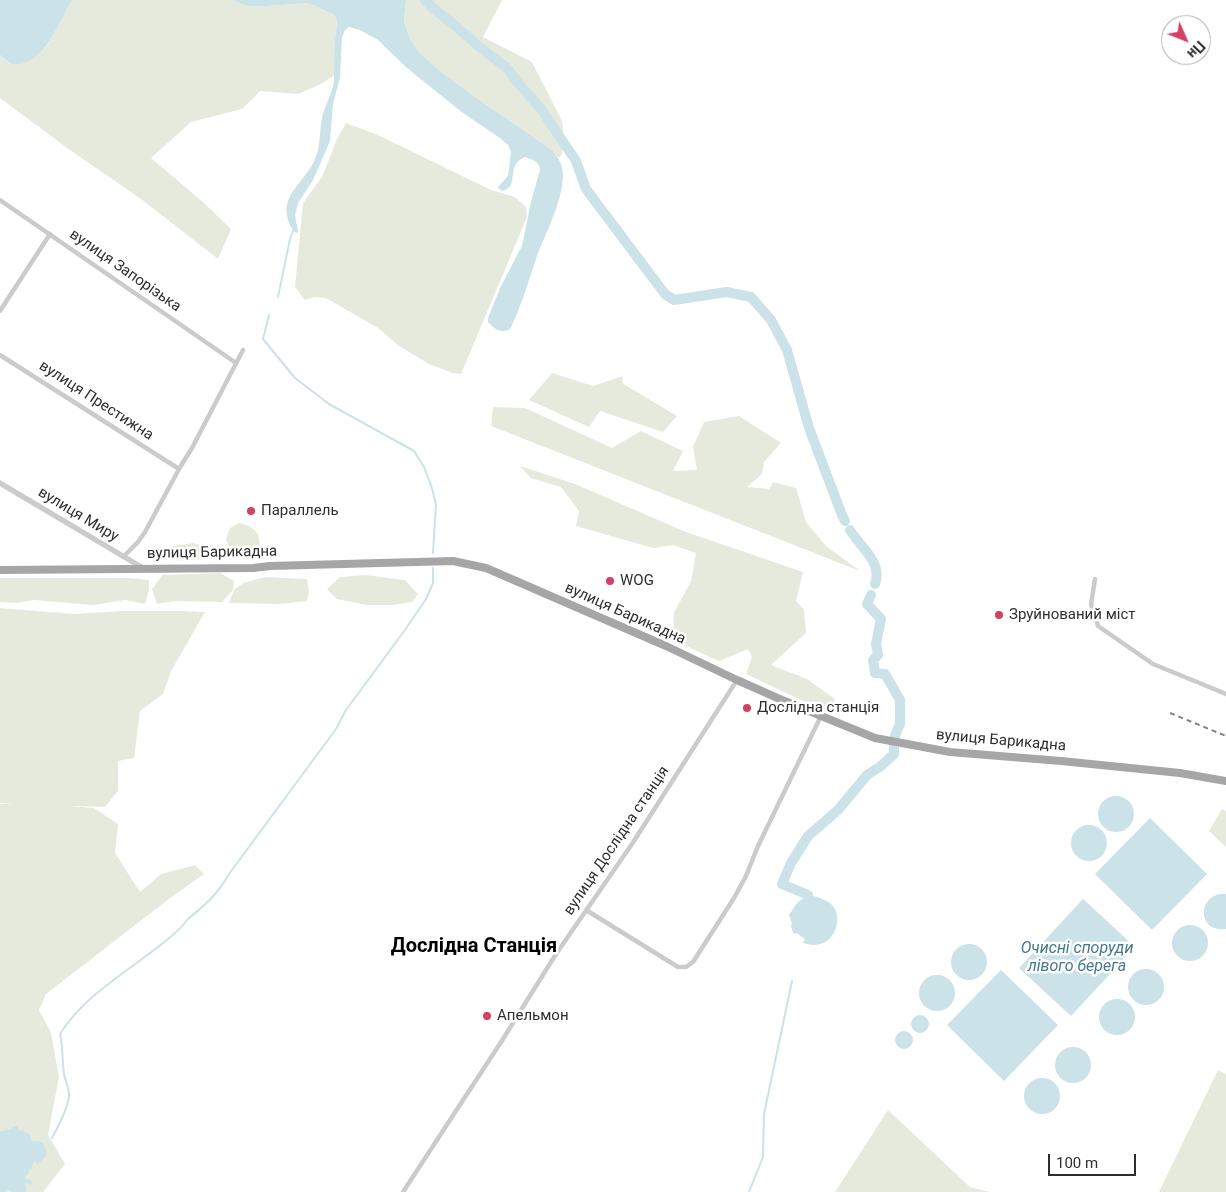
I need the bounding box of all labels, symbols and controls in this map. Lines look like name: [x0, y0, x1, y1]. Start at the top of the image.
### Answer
north arrow: [1161, 15, 1211, 65]
text: Пн: [1184, 38, 1208, 62]
street label: вулиця Запорізька: [66, 226, 184, 316]
street label: вулиця Престижна: [35, 357, 157, 445]
street label: вулиця Миру: [34, 484, 122, 546]
place label: Параллель: [261, 502, 339, 520]
marker: Параллель: [245, 505, 257, 517]
street label: вулиця Барикадна: [147, 543, 277, 563]
place label: WOG: [620, 572, 654, 590]
marker: WOG: [604, 575, 616, 587]
street label: вулиця Барикадна: [562, 579, 688, 649]
place label: Зруйнований міст: [1009, 606, 1135, 624]
marker: Зруйнований міст: [993, 609, 1005, 621]
place label: Дослідна станція: [757, 699, 879, 717]
marker: Дослідна станція: [741, 702, 753, 714]
street label: вулиця Барикадна: [935, 726, 1067, 756]
street label: вулиця Дослідна станція: [560, 763, 674, 919]
district label: Дослідна Станція: [391, 935, 557, 959]
water label: Очисні споруди лівого берега: [1021, 939, 1133, 977]
place label: Апельмон: [497, 1007, 569, 1025]
marker: Апельмон: [481, 1010, 493, 1022]
scale bar: [1051, 1144, 1138, 1176]
text: 100 m: [1056, 1154, 1098, 1172]

